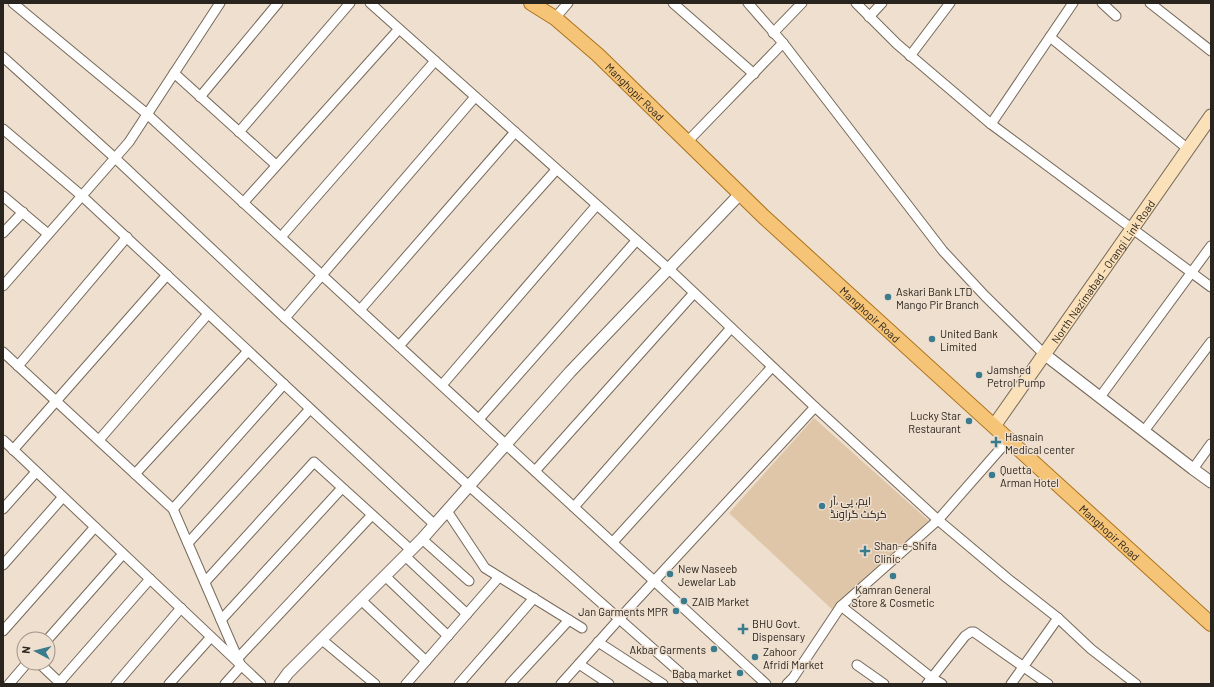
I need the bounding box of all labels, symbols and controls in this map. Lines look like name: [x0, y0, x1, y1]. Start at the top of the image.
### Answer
street label: Manghopir Road: [603, 60, 667, 123]
street label: North Nazimabad - Orangi Link Road: [1048, 197, 1157, 345]
street label: Manghopir Road: [838, 283, 903, 345]
place label: Askari Bank LTD Mango Pir Branch: [896, 285, 979, 311]
marker: Askari Bank LTD Mango Pir Branch: [883, 292, 893, 302]
place label: United Bank Limited: [940, 327, 998, 353]
marker: United Bank Limited: [927, 334, 937, 344]
place label: Jamshed Petrol Pump: [987, 363, 1045, 389]
marker: Jamshed Petrol Pump: [974, 370, 984, 380]
place label: Lucky Star Restaurant: [908, 409, 961, 435]
marker: Lucky Star Restaurant: [964, 416, 974, 426]
place label: Hasnain Medical center: [1005, 430, 1075, 456]
marker: Hasnain Medical center: [990, 436, 1002, 448]
place label: Quetta Arman Hotel: [1000, 463, 1059, 489]
marker: Quetta Arman Hotel: [987, 470, 997, 480]
place label: ایم، پی ،آر کرکٹ گراونڈ: [829, 494, 887, 521]
marker: ایم، پی ،آر کرکٹ گراونڈ: [817, 501, 827, 511]
street label: Manghopir Road: [1077, 501, 1143, 563]
place label: Shan-e-Shifa Clinic: [874, 539, 937, 565]
marker: Shan-e-Shifa Clinic: [859, 545, 871, 557]
place label: New Naseeb Jewelar Lab: [678, 562, 737, 588]
marker: New Naseeb Jewelar Lab: [665, 569, 675, 579]
marker: Kamran General Store & Cosmetic: [888, 571, 898, 581]
place label: Kamran General Store & Cosmetic: [852, 583, 935, 609]
place label: ZAIB Market: [692, 595, 749, 608]
marker: ZAIB Market: [679, 596, 689, 606]
place label: Jan Garments MPR: [578, 605, 668, 618]
marker: Jan Garments MPR: [671, 606, 681, 616]
place label: BHU Govt. Dispensary: [752, 617, 805, 643]
marker: BHU Govt. Dispensary: [737, 623, 749, 635]
north arrow: [16, 631, 56, 671]
place label: Akbar Garments: [630, 643, 706, 656]
marker: Akbar Garments: [709, 644, 719, 654]
text: N: [19, 645, 32, 654]
place label: Zahoor Afridi Market: [763, 645, 824, 671]
marker: Zahoor Afridi Market: [750, 652, 760, 662]
place label: Baba market: [672, 667, 732, 680]
marker: Baba market: [735, 668, 745, 678]

